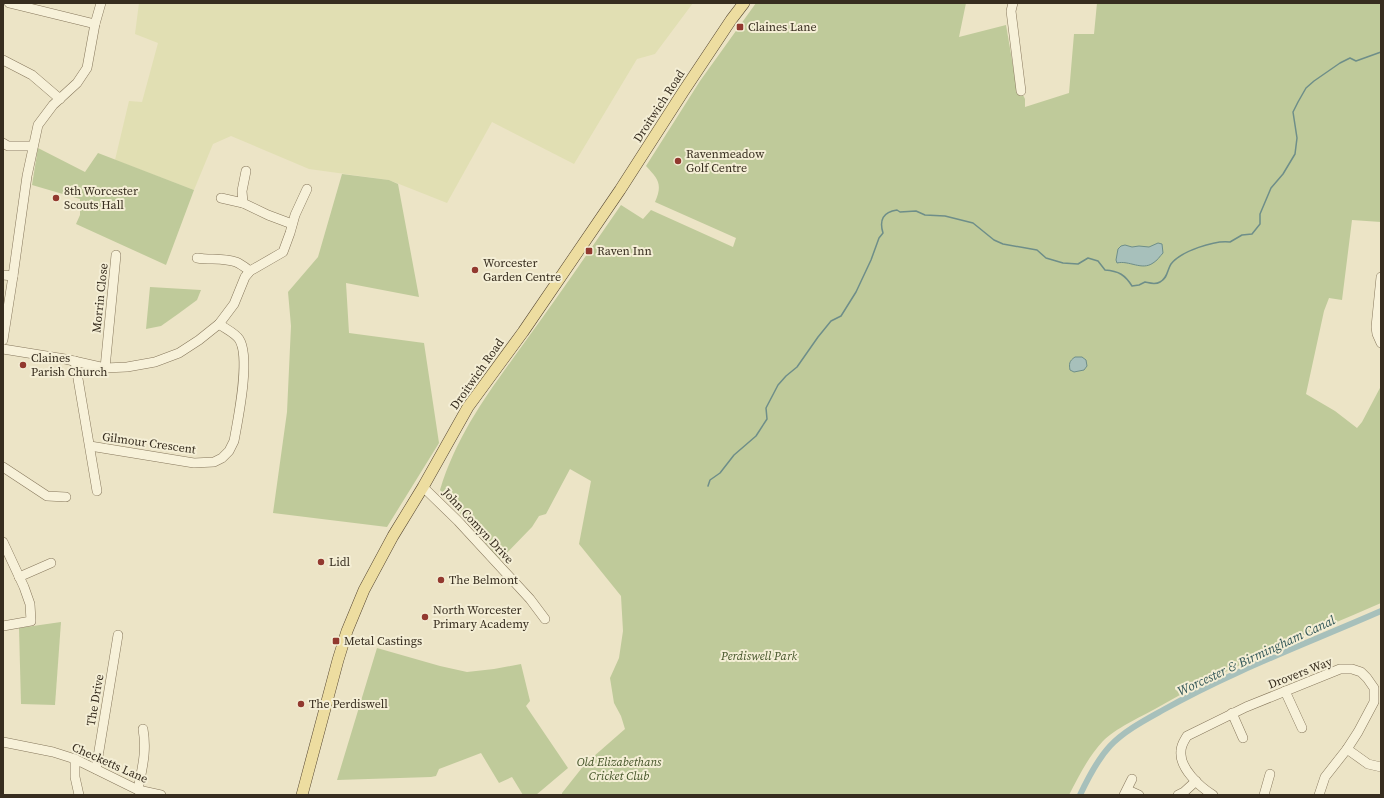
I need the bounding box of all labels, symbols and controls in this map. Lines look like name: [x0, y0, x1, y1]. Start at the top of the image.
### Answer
place label: Claines Lane: [748, 19, 817, 35]
marker: Claines Lane: [735, 22, 745, 32]
street label: Droitwich Road: [630, 67, 689, 145]
place label: Ravenmeadow Golf Centre: [686, 146, 765, 176]
marker: Ravenmeadow Golf Centre: [673, 156, 683, 166]
place label: 8th Worcester Scouts Hall: [64, 183, 138, 213]
marker: 8th Worcester Scouts Hall: [51, 193, 61, 203]
place label: Raven Inn: [597, 243, 652, 259]
marker: Raven Inn: [584, 246, 594, 256]
place label: Worcester Garden Centre: [483, 255, 561, 285]
street label: Morrin Close: [88, 262, 112, 334]
marker: Worcester Garden Centre: [470, 265, 480, 275]
street label: Droitwich Road: [447, 335, 508, 413]
place label: Claines Parish Church: [31, 350, 107, 380]
marker: Claines Parish Church: [18, 360, 28, 370]
street label: Gilmour Crescent: [101, 429, 197, 458]
street label: John Comyn Drive: [438, 484, 517, 567]
place label: Lidl: [329, 554, 351, 570]
marker: Lidl: [316, 557, 326, 567]
place label: The Belmont: [449, 572, 518, 588]
marker: The Belmont: [436, 575, 446, 585]
place label: North Worcester Primary Academy: [433, 602, 530, 632]
water label: Worcester & Birmingham Canal: [1175, 611, 1338, 700]
marker: North Worcester Primary Academy: [420, 612, 430, 622]
place label: Metal Castings: [344, 633, 422, 649]
marker: Metal Castings: [331, 636, 341, 646]
park label: Perdiswell Park: [720, 648, 797, 664]
street label: Drovers Way: [1266, 653, 1335, 693]
street label: The Drive: [83, 673, 107, 727]
place label: The Perdiswell: [309, 696, 388, 712]
marker: The Perdiswell: [296, 699, 306, 709]
street label: Checketts Lane: [69, 739, 151, 787]
park label: Old Elizabethans Cricket Club: [577, 754, 662, 784]

